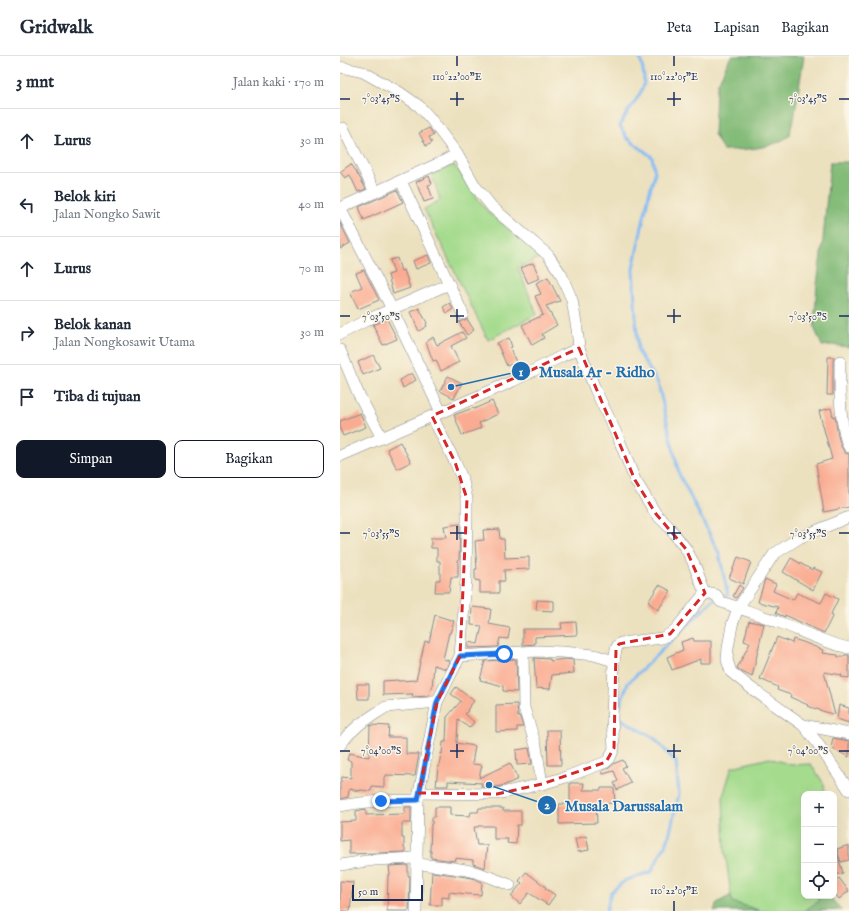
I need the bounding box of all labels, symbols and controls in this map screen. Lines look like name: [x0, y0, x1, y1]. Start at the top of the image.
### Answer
text: Gridwalk: [20, 16, 93, 40]
text: Peta: [666, 19, 692, 37]
text: Lapisan: [714, 19, 759, 37]
text: Bagikan: [781, 19, 829, 37]
text: 110°22'00"E: [432, 71, 482, 84]
text: 110°22'05"E: [650, 71, 698, 84]
text: 3 mnt: [16, 72, 54, 93]
text: Jalan kaki · 170 m: [233, 74, 324, 91]
text: 7°03'45"S: [362, 93, 400, 106]
text: 7°03'45"S: [789, 93, 827, 106]
icon: ahead: [16, 130, 38, 152]
text: Lurus: [54, 131, 91, 150]
text: 30 m: [300, 132, 324, 149]
text: Belok kiri: [54, 187, 116, 206]
icon: left: [16, 194, 38, 216]
text: 40 m: [298, 196, 324, 213]
text: Jalan Nongko Sawit: [54, 206, 161, 223]
icon: ahead: [16, 258, 38, 280]
text: Lurus: [54, 259, 91, 278]
text: 70 m: [299, 260, 324, 277]
text: 7°03'50"S: [362, 311, 400, 324]
text: 7°03'50"S: [789, 311, 827, 324]
text: Belok kanan: [54, 315, 131, 334]
icon: right: [16, 322, 38, 344]
text: 30 m: [300, 324, 324, 341]
text: Jalan Nongkosawit Utama: [54, 334, 195, 351]
callout: Musala Ar - Ridho: [511, 358, 662, 385]
text: Musala Ar - Ridho: [539, 363, 655, 382]
text: 1: [519, 365, 524, 380]
icon: arrive: [16, 386, 38, 408]
text: Tiba di tujuan: [54, 387, 141, 406]
button: Simpan: [16, 440, 166, 478]
button: Bagikan: [174, 440, 324, 478]
text: 7°03'55"S: [363, 528, 399, 541]
text: 7°03'55"S: [790, 528, 826, 541]
route start: [495, 645, 513, 663]
text: 7°04'00"S: [361, 745, 401, 758]
text: 7°04'00"S: [788, 745, 828, 758]
map controls: [801, 791, 837, 899]
button: +: [801, 791, 837, 827]
route end: [372, 792, 390, 810]
callout: Musala Darussalam: [537, 792, 691, 819]
text: Musala Darussalam: [565, 797, 684, 816]
text: 2: [544, 798, 550, 813]
button: −: [801, 827, 837, 863]
button: locate: [801, 863, 837, 899]
scale bar: [352, 883, 423, 902]
text: 50 m: [358, 885, 378, 899]
text: 110°22'05"E: [650, 885, 698, 898]

